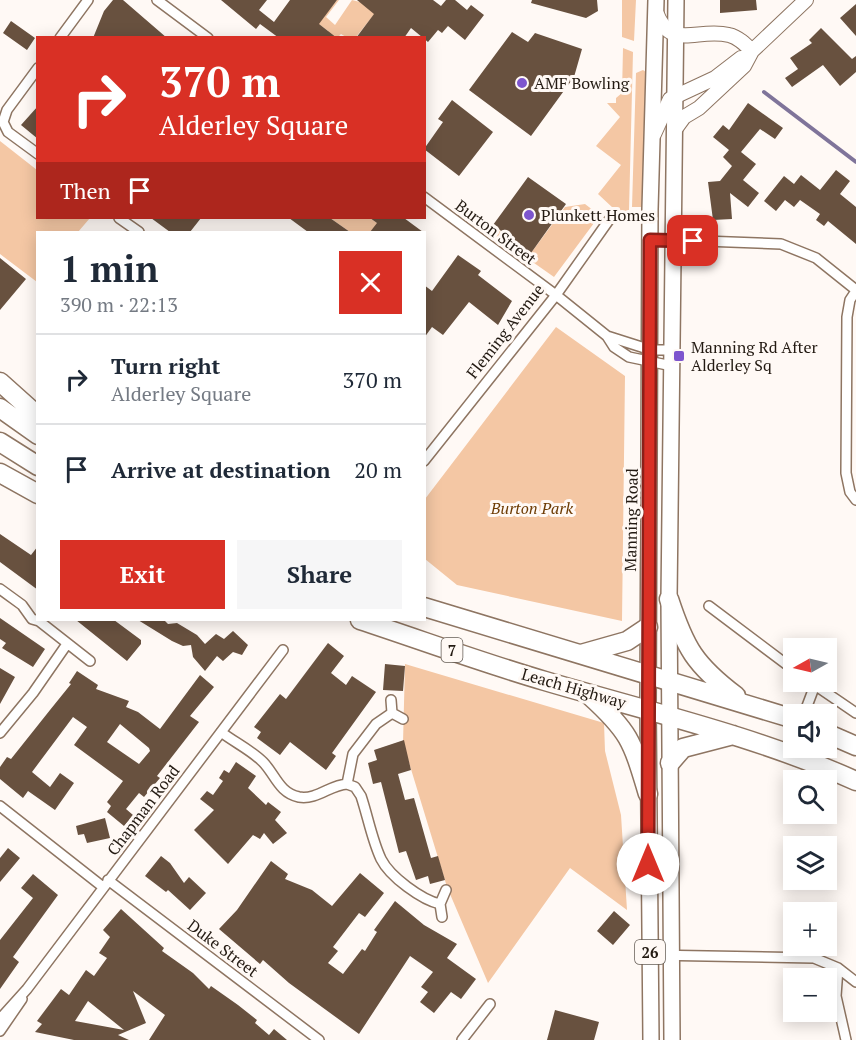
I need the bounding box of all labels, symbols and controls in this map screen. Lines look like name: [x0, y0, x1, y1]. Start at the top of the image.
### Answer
text: 370 m: [159, 53, 280, 109]
icon: right: [60, 60, 138, 138]
place label: AMF Bowling: [534, 72, 630, 94]
marker: AMF Bowling: [515, 76, 529, 90]
text: Alderley Square: [159, 107, 348, 143]
icon: arrive: [123, 174, 156, 207]
text: Then: [60, 176, 111, 205]
street label: Burton Street: [451, 194, 541, 270]
place label: Plunkett Homes: [541, 204, 655, 226]
marker: Plunkett Homes: [522, 208, 536, 222]
pin: [667, 215, 718, 266]
icon: arrive: [676, 224, 709, 257]
text: 1 min: [60, 245, 158, 292]
button: close: [339, 251, 402, 314]
street label: Fleming Avenue: [461, 279, 549, 383]
text: 390 m · 22:13: [60, 291, 178, 318]
place label: Manning Rd After Alderley Sq: [691, 336, 818, 376]
marker: Manning Rd After Alderley Sq: [672, 349, 686, 363]
text: Turn right: [111, 351, 220, 380]
icon: right: [60, 363, 93, 396]
text: 370 m: [342, 365, 402, 394]
text: Alderley Square: [111, 380, 251, 407]
icon: arrive: [60, 453, 93, 486]
text: Arrive at destination: [111, 455, 330, 484]
text: 20 m: [354, 455, 402, 484]
street label: Manning Road: [619, 468, 643, 572]
park label: Burton Park: [490, 497, 573, 519]
button: Exit: [60, 540, 225, 609]
button: Share: [237, 540, 402, 609]
road number: 7: [442, 638, 462, 662]
north arrow: [783, 638, 837, 692]
map controls: [783, 638, 837, 1022]
street label: Leach Highway: [519, 663, 630, 714]
button: sound: [783, 704, 837, 758]
street label: Chapman Road: [102, 760, 184, 860]
button: search: [783, 770, 837, 824]
position arrow: [616, 832, 680, 896]
button: layers: [783, 836, 837, 890]
button: +: [783, 902, 837, 956]
street label: Duke Street: [183, 914, 263, 982]
road number: 26: [635, 940, 665, 964]
button: −: [783, 968, 837, 1022]

